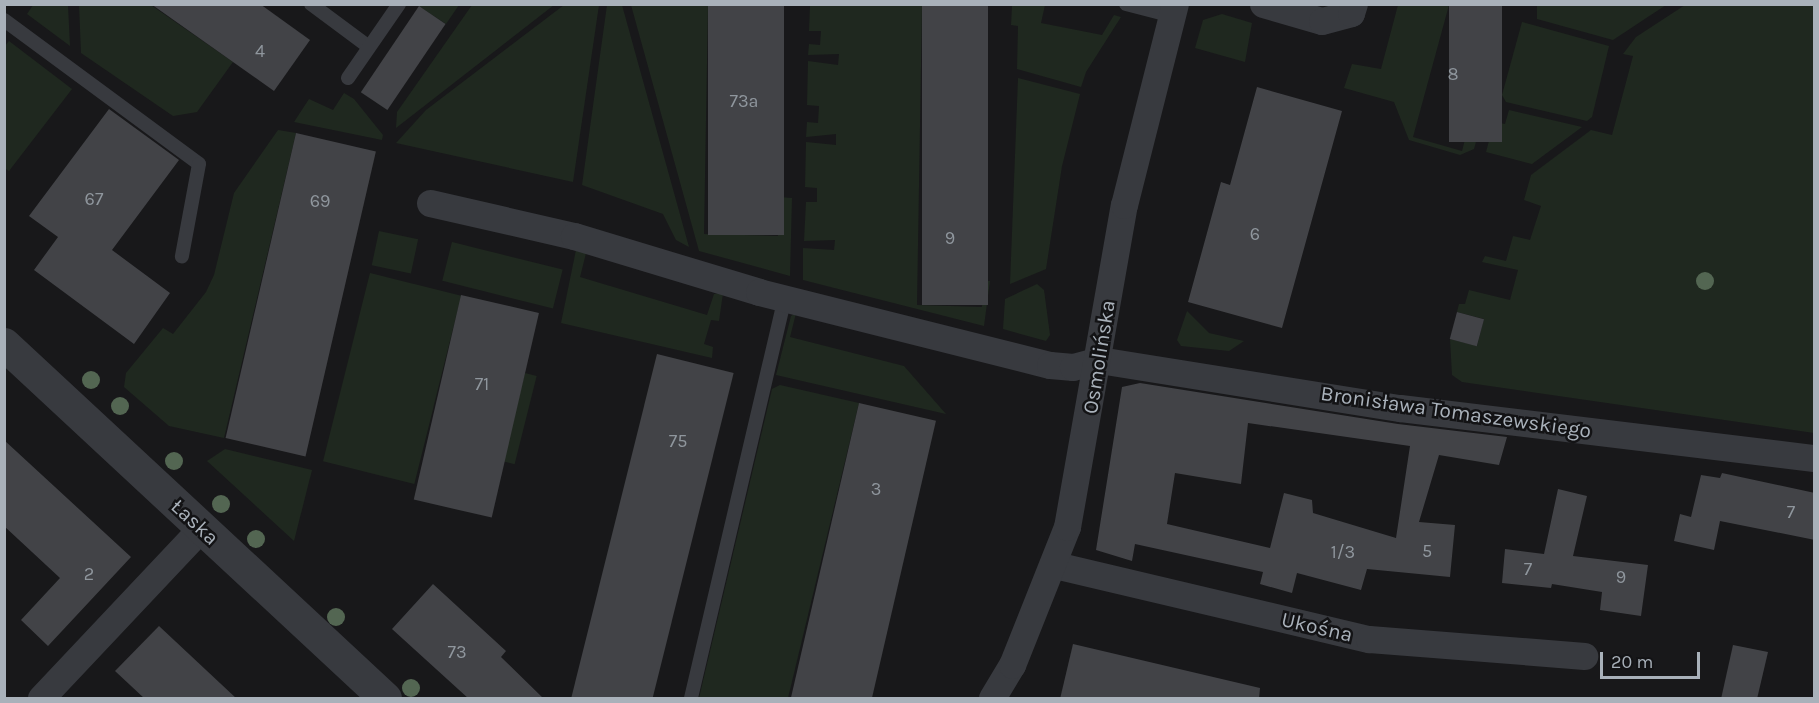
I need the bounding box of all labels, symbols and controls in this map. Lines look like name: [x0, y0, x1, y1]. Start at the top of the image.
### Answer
house number: 4: [255, 40, 265, 62]
house number: 8: [1447, 63, 1459, 85]
house number: 73a: [730, 90, 758, 112]
house number: 67: [85, 188, 103, 210]
house number: 69: [310, 190, 330, 212]
house number: 6: [1250, 223, 1260, 245]
house number: 9: [945, 227, 955, 249]
street label: Osmolińska: [1078, 298, 1120, 416]
house number: 71: [475, 373, 489, 395]
street label: Bronisława Tomaszewskiego: [1319, 381, 1593, 443]
house number: 75: [669, 430, 687, 452]
house number: 3: [871, 478, 881, 500]
street label: Łaska: [166, 494, 224, 550]
house number: 7: [1787, 501, 1795, 523]
house number: 5: [1422, 540, 1432, 562]
house number: 1/3: [1331, 541, 1355, 563]
house number: 7: [1524, 558, 1532, 580]
house number: 2: [84, 563, 94, 585]
house number: 9: [1616, 566, 1626, 588]
street label: Ukośna: [1279, 607, 1355, 647]
scale bar: [1603, 640, 1704, 678]
house number: 73: [447, 641, 467, 663]
text: 20 m: [1611, 651, 1653, 673]

